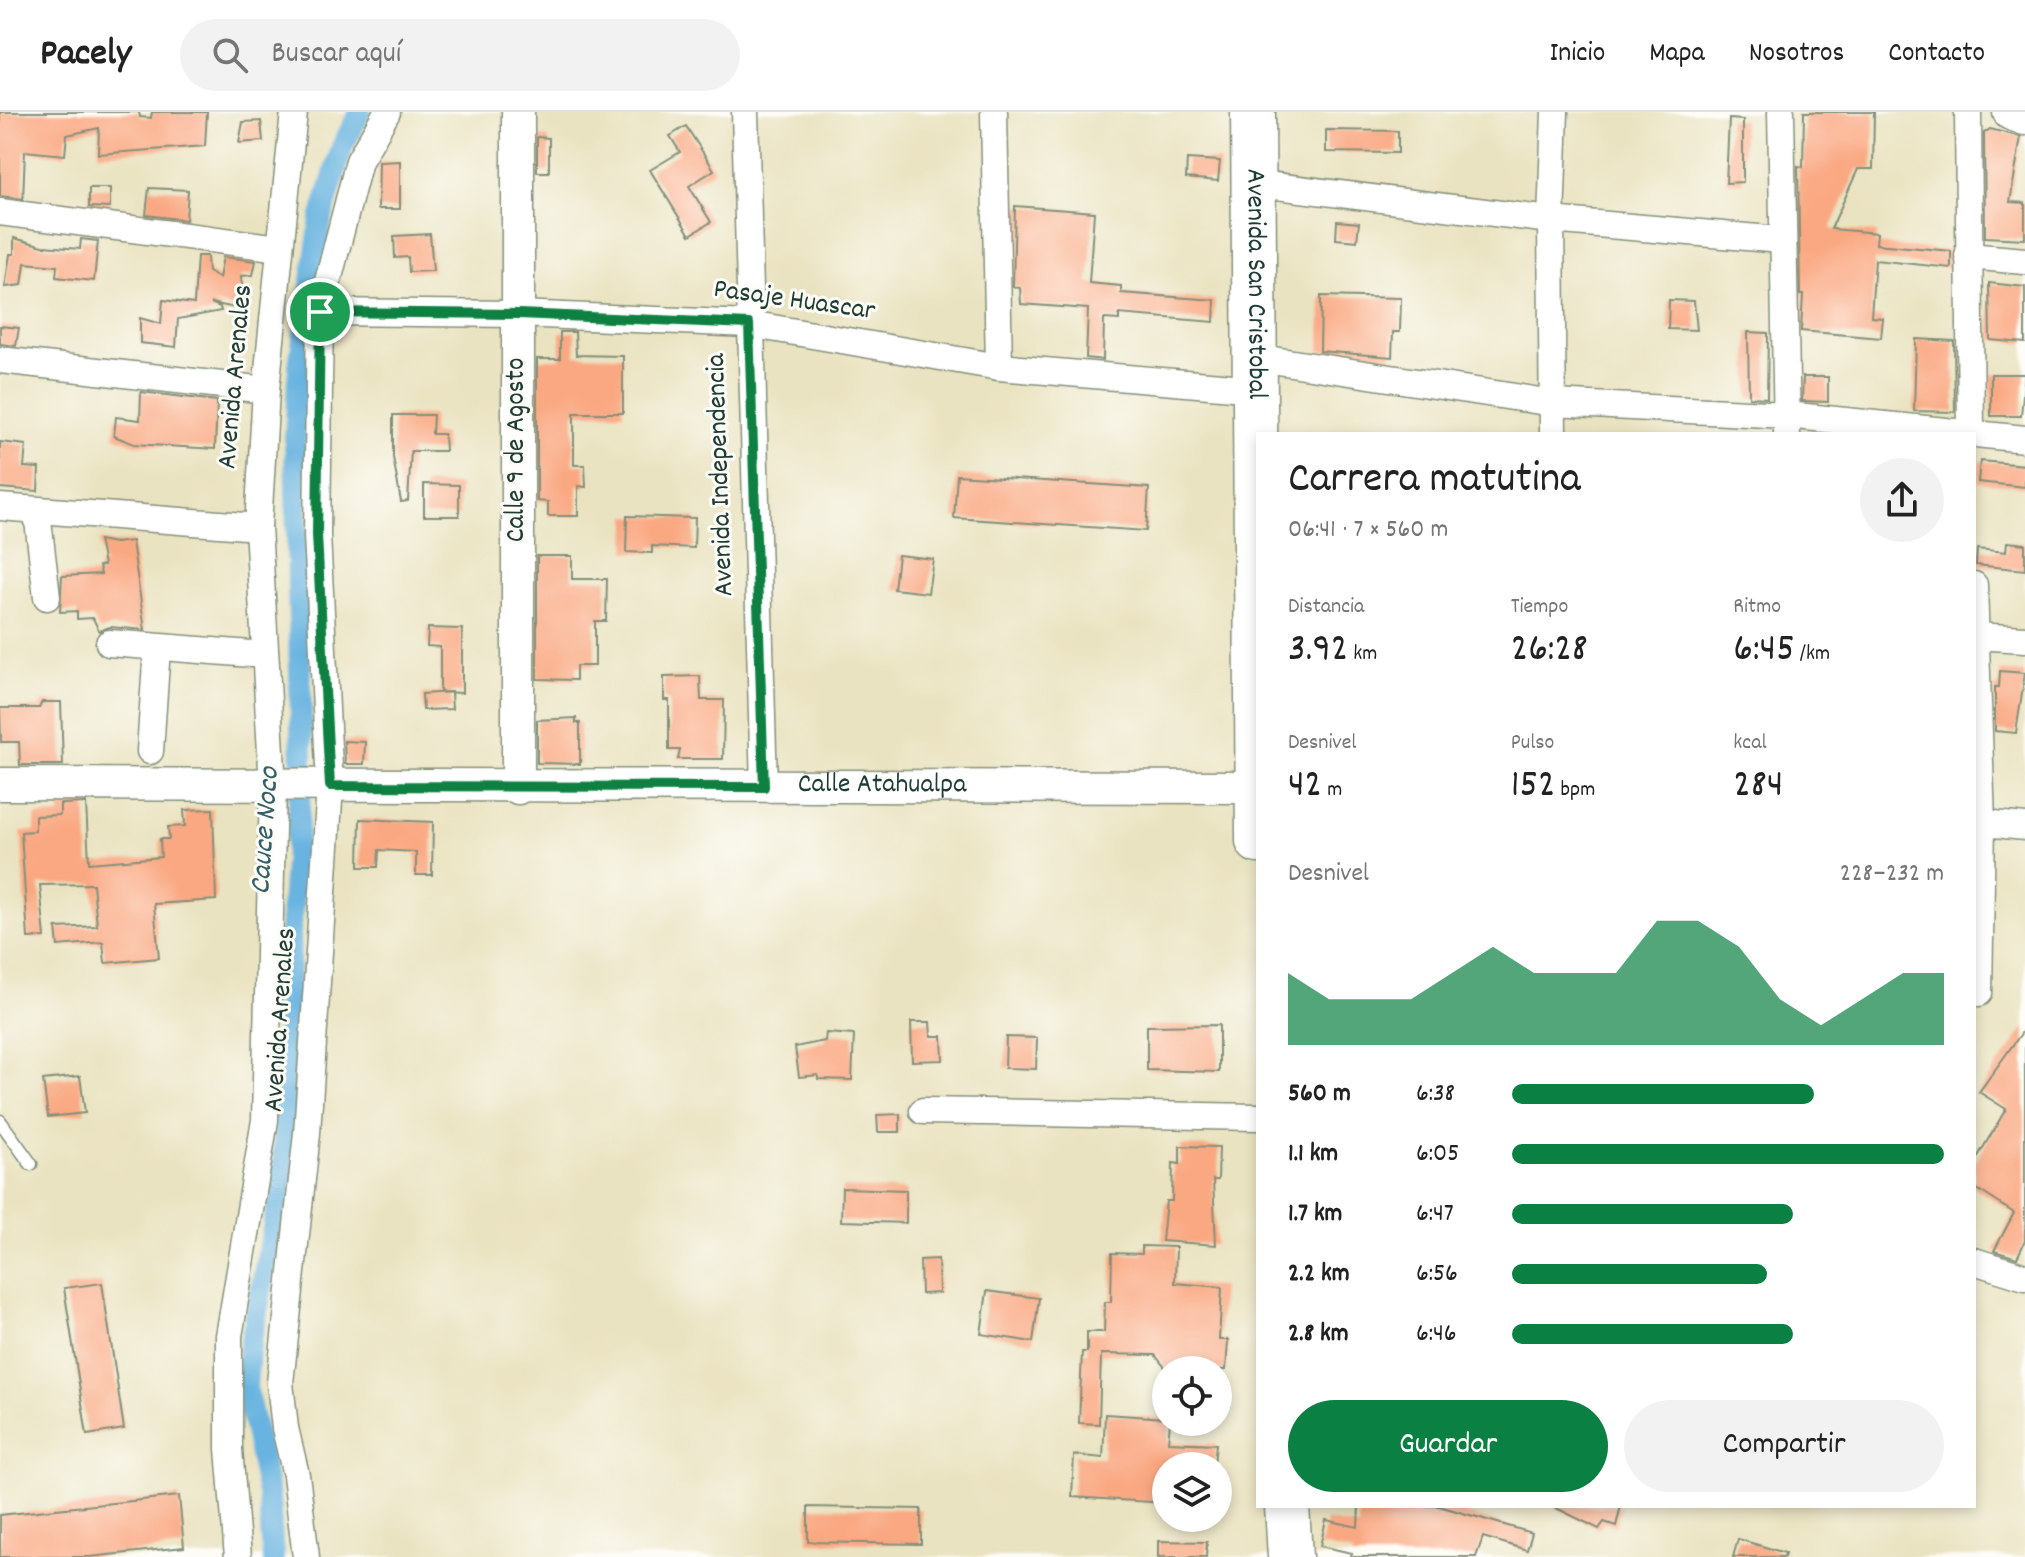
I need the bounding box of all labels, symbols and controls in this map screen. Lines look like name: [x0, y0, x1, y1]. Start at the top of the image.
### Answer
search box: [180, 19, 740, 91]
text: Pacely: [40, 28, 132, 83]
icon: search: [208, 33, 252, 77]
text: Buscar aquí: [272, 34, 401, 77]
text: Inicio: [1550, 35, 1605, 75]
text: Mapa: [1649, 35, 1705, 75]
text: Nosotros: [1749, 35, 1844, 75]
text: Contacto: [1888, 35, 1985, 75]
street label: Avenida San Cristobal: [1233, 168, 1275, 400]
street label: Pasaje Huascar: [711, 271, 878, 333]
pin: [286, 278, 354, 346]
street label: Avenida Arenales: [209, 283, 265, 471]
icon: arrive: [298, 290, 342, 334]
street label: Avenida Independencia: [698, 352, 746, 597]
street label: Calle 9 de Agosto: [498, 358, 538, 542]
text: Carrera matutina: [1288, 450, 1581, 513]
button: share: [1860, 458, 1944, 542]
text: 06:41 · 7 × 560 m: [1288, 512, 1448, 549]
text: Distancia: [1288, 592, 1364, 623]
text: Tiempo: [1511, 592, 1568, 623]
text: Ritmo: [1733, 592, 1781, 623]
text: 3.92: [1288, 623, 1348, 680]
text: 26:28: [1511, 623, 1588, 680]
text: 6:45: [1733, 623, 1795, 680]
text: km: [1348, 639, 1377, 670]
text: /km: [1795, 639, 1830, 670]
text: Desnivel: [1288, 728, 1357, 759]
text: Pulso: [1511, 728, 1554, 759]
text: kcal: [1733, 728, 1767, 759]
text: 42: [1288, 759, 1322, 816]
text: 152: [1511, 759, 1555, 816]
text: 284: [1733, 759, 1783, 816]
water label: Cauce Noco: [241, 764, 293, 896]
street label: Calle Atahualpa: [798, 766, 967, 806]
text: m: [1322, 775, 1342, 806]
text: bpm: [1555, 775, 1595, 806]
text: Desnivel: [1288, 856, 1369, 893]
text: 228–232 m: [1840, 856, 1944, 893]
street label: Avenida Arenales: [256, 926, 308, 1114]
text: 560 m: [1288, 1076, 1351, 1113]
text: 6:38: [1416, 1076, 1455, 1113]
text: 1.1 km: [1288, 1136, 1338, 1173]
text: 6:05: [1416, 1136, 1459, 1173]
text: 1.7 km: [1288, 1196, 1342, 1233]
text: 6:47: [1416, 1196, 1454, 1233]
text: 2.2 km: [1288, 1256, 1350, 1293]
text: 6:56: [1416, 1256, 1458, 1293]
text: 2.8 km: [1288, 1316, 1349, 1353]
text: 6:46: [1416, 1316, 1457, 1353]
map controls: [1152, 1356, 1232, 1532]
button: locate: [1152, 1356, 1232, 1436]
button: Guardar: [1288, 1400, 1608, 1492]
button: Compartir: [1624, 1400, 1944, 1492]
button: layers: [1152, 1452, 1232, 1532]

